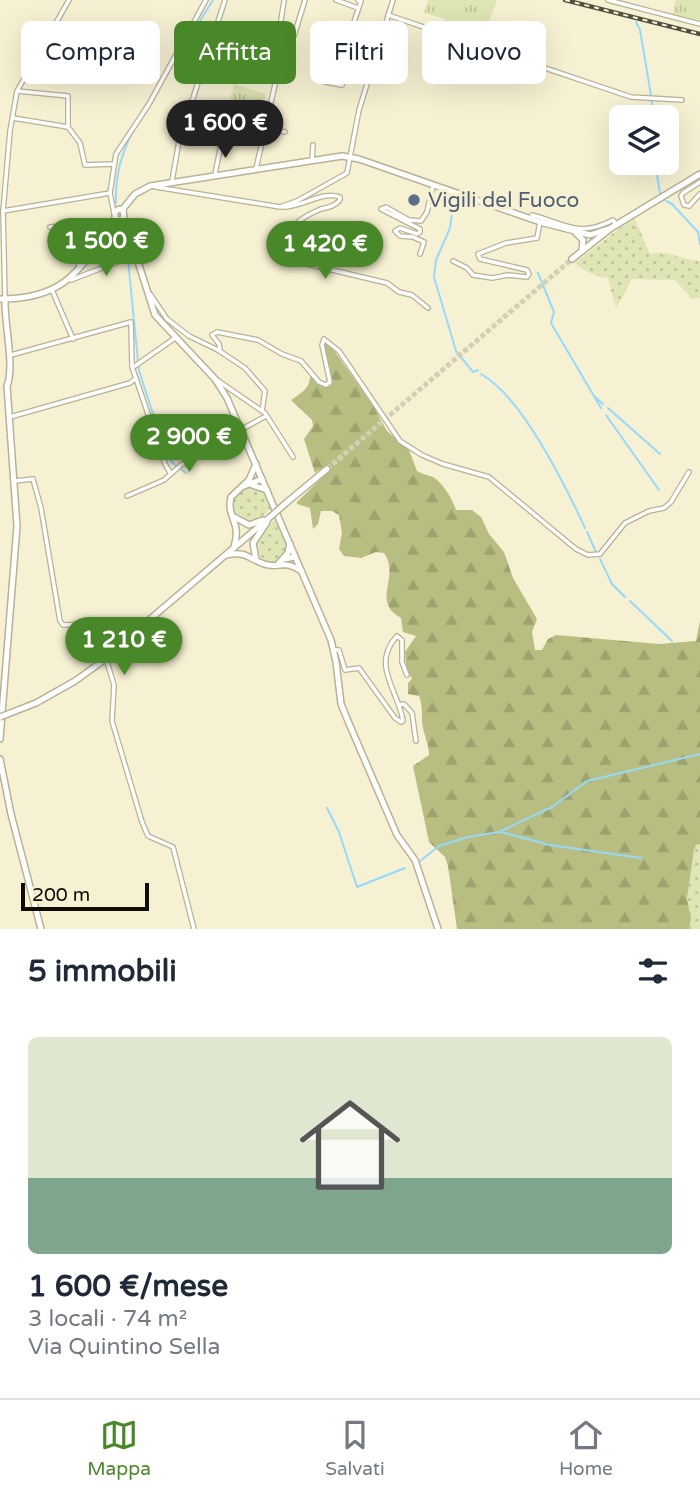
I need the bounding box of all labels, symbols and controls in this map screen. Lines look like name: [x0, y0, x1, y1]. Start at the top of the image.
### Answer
chip: Compra: [21, 21, 160, 84]
chip: Affitta: [174, 21, 296, 84]
chip: Filtri: [310, 21, 408, 84]
chip: Nuovo: [422, 21, 546, 84]
pin: 1 600 €: [160, 100, 290, 160]
map controls: [609, 105, 679, 175]
button: layers: [609, 105, 679, 175]
text: 1 600 €: [182, 109, 268, 137]
place label: Vigili del Fuoco: [428, 188, 579, 213]
marker: Vigili del Fuoco: [406, 192, 422, 208]
pin: 1 500 €: [41, 218, 171, 278]
pin: 1 420 €: [260, 222, 390, 281]
text: 1 500 €: [63, 227, 149, 255]
text: 1 420 €: [282, 230, 368, 258]
pin: 2 900 €: [124, 414, 254, 474]
text: 2 900 €: [146, 423, 232, 451]
pin: 1 210 €: [59, 618, 189, 677]
text: 1 210 €: [81, 626, 167, 654]
scale bar: [21, 880, 149, 912]
text: 200 m: [32, 884, 90, 906]
icon: filters: [634, 952, 672, 990]
text: 5 immobili: [28, 953, 177, 990]
icon: home: [287, 1082, 413, 1208]
text: 1 600 €/mese: [28, 1268, 228, 1305]
text: 3 locali · 74 m²: [28, 1305, 187, 1333]
text: Via Quintino Sella: [28, 1333, 220, 1361]
tab: Mappa: [87, 1416, 151, 1480]
tab: Salvati: [325, 1416, 385, 1480]
tab: Home: [559, 1416, 613, 1480]

